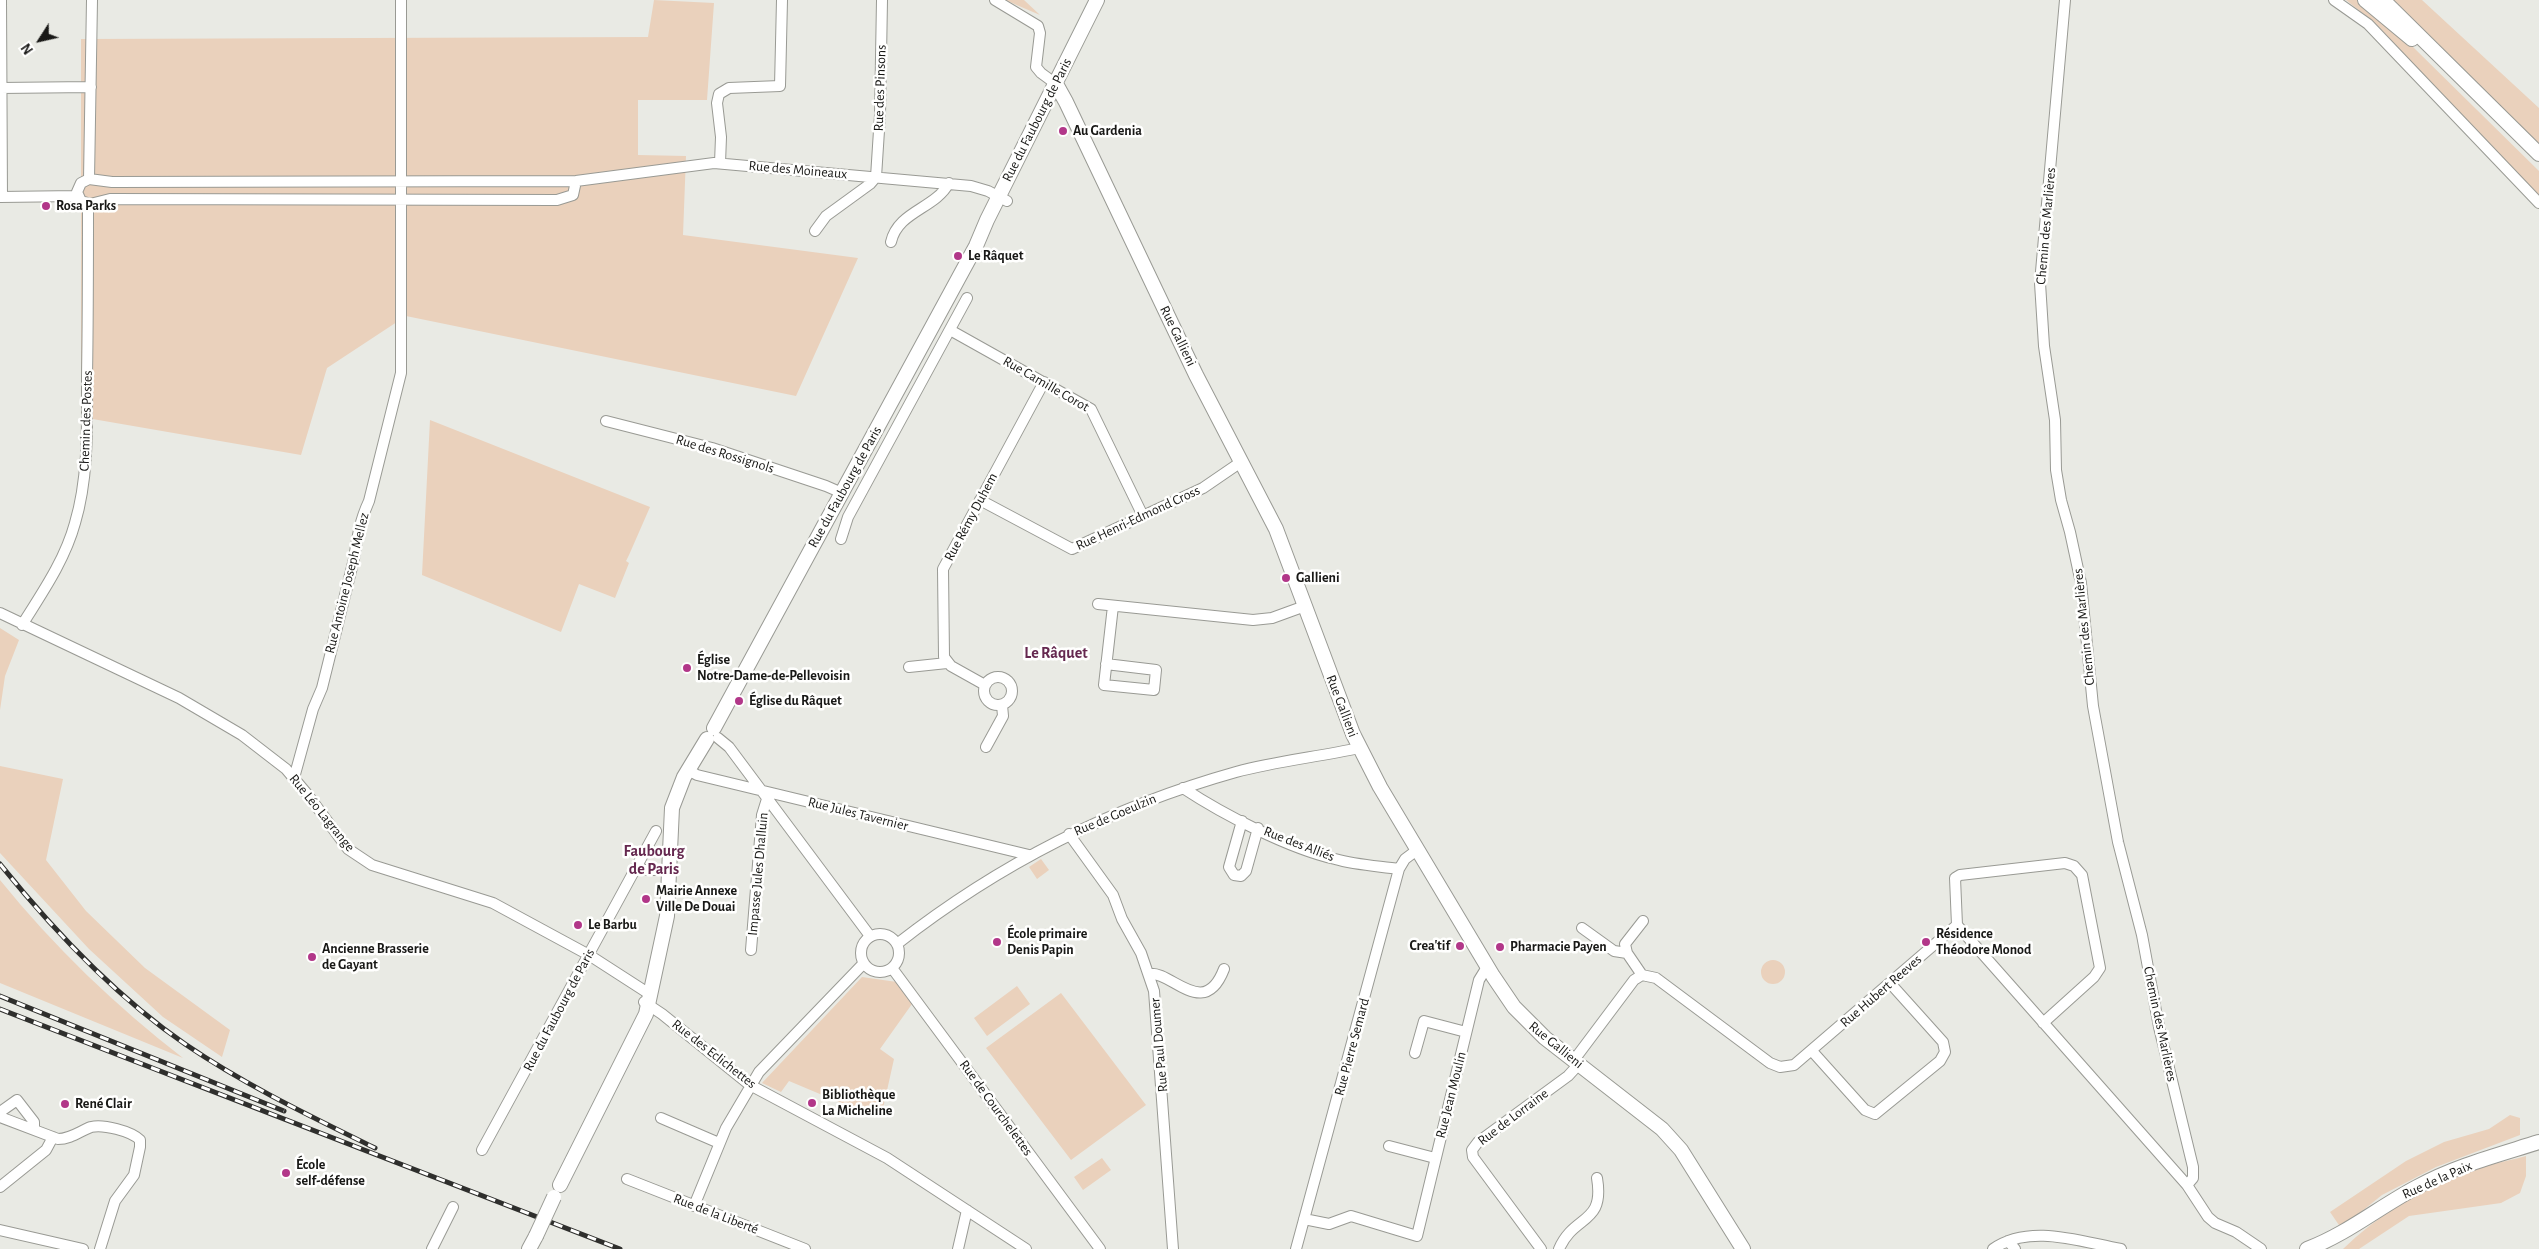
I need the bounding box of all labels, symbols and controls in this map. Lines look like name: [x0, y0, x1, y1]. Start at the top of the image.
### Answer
north arrow: [15, 15, 65, 65]
text: N: [19, 41, 36, 57]
street label: Rue des Pinsons: [870, 44, 890, 132]
street label: Rue du Faubourg de Paris: [999, 55, 1075, 185]
place label: Au Gardenia: [1073, 123, 1142, 139]
marker: Au Gardenia: [1057, 125, 1069, 137]
street label: Rue des Moineaux: [748, 157, 848, 183]
street label: Chemin des Marlières: [2033, 167, 2059, 285]
place label: Rosa Parks: [56, 198, 116, 214]
marker: Rosa Parks: [40, 200, 52, 212]
place label: Le Râquet: [968, 248, 1023, 264]
marker: Le Râquet: [952, 250, 964, 262]
street label: Rue Gallieni: [1156, 303, 1200, 369]
street label: Rue Camille Corot: [1000, 353, 1092, 415]
street label: Chemin des Postes: [76, 370, 96, 472]
street label: Rue du Faubourg de Paris: [805, 423, 885, 551]
street label: Rue des Rossignols: [674, 431, 776, 477]
street label: Rue Rémy Duhem: [941, 470, 1001, 564]
street label: Rue Henri-Edmond Cross: [1073, 482, 1203, 554]
street label: Rue Antoine Joseph Mellez: [321, 511, 373, 655]
street label: Chemin des Marlières: [2070, 568, 2098, 686]
place label: Gallieni: [1296, 570, 1340, 586]
marker: Gallieni: [1280, 572, 1292, 584]
district label: Le Râquet: [1024, 643, 1088, 663]
place label: Église Notre-Dame-de-Pellevoisin: [697, 652, 850, 684]
marker: Église Notre-Dame-de-Pellevoisin: [681, 662, 693, 674]
street label: Rue Gallieni: [1322, 672, 1362, 740]
place label: Église du Râquet: [749, 693, 842, 709]
marker: Église du Râquet: [733, 695, 745, 707]
street label: Rue Léo Lagrange: [286, 771, 358, 855]
street label: Rue de Goeulzin: [1071, 790, 1159, 840]
street label: Rue Jules Tavernier: [806, 793, 910, 835]
street label: Impasse Jules Dhalluin: [744, 812, 772, 936]
street label: Rue des Alliés: [1261, 823, 1337, 865]
district label: Faubourg de Paris: [624, 841, 684, 879]
place label: Mairie Annexe Ville De Douai: [656, 883, 737, 916]
marker: Mairie Annexe Ville De Douai: [640, 893, 652, 905]
place label: Le Barbu: [588, 917, 637, 933]
marker: Le Barbu: [572, 919, 584, 931]
place label: École primaire Denis Papin: [1007, 926, 1087, 959]
place label: Résidence Théodore Monod: [1936, 926, 2031, 959]
marker: École primaire Denis Papin: [991, 936, 1003, 948]
marker: Résidence Théodore Monod: [1920, 936, 1932, 948]
place label: Crea'tif: [1410, 938, 1450, 954]
place label: Pharmacie Payen: [1510, 939, 1607, 955]
marker: Crea'tif: [1454, 940, 1466, 952]
place label: Ancienne Brasserie de Gayant: [322, 941, 429, 974]
marker: Pharmacie Payen: [1494, 941, 1506, 953]
street label: Rue du Faubourg de Paris: [520, 946, 598, 1074]
marker: Ancienne Brasserie de Gayant: [306, 951, 318, 963]
street label: Rue Hubert Reeves: [1837, 951, 1925, 1031]
street label: Chemin des Marlières: [2140, 965, 2180, 1083]
street label: Rue Pierre Semard: [1331, 996, 1373, 1098]
street label: Rue Paul Doumer: [1147, 997, 1171, 1093]
street label: Rue des Eclichettes: [668, 1016, 760, 1092]
street label: Rue Gallieni: [1525, 1018, 1587, 1072]
street label: Rue Jean Moulin: [1432, 1050, 1470, 1140]
street label: Rue de Courchelettes: [956, 1057, 1036, 1159]
street label: Rue de Lorraine: [1474, 1085, 1552, 1149]
place label: Bibliothèque La Micheline: [822, 1087, 895, 1120]
place label: René Clair: [75, 1096, 132, 1112]
marker: Bibliothèque La Micheline: [806, 1097, 818, 1109]
marker: René Clair: [59, 1098, 71, 1110]
place label: École self-défense: [296, 1157, 365, 1190]
street label: Rue de la Paix: [2400, 1157, 2474, 1203]
marker: École self-défense: [280, 1167, 292, 1179]
street label: Rue de la Liberté: [671, 1190, 761, 1238]

